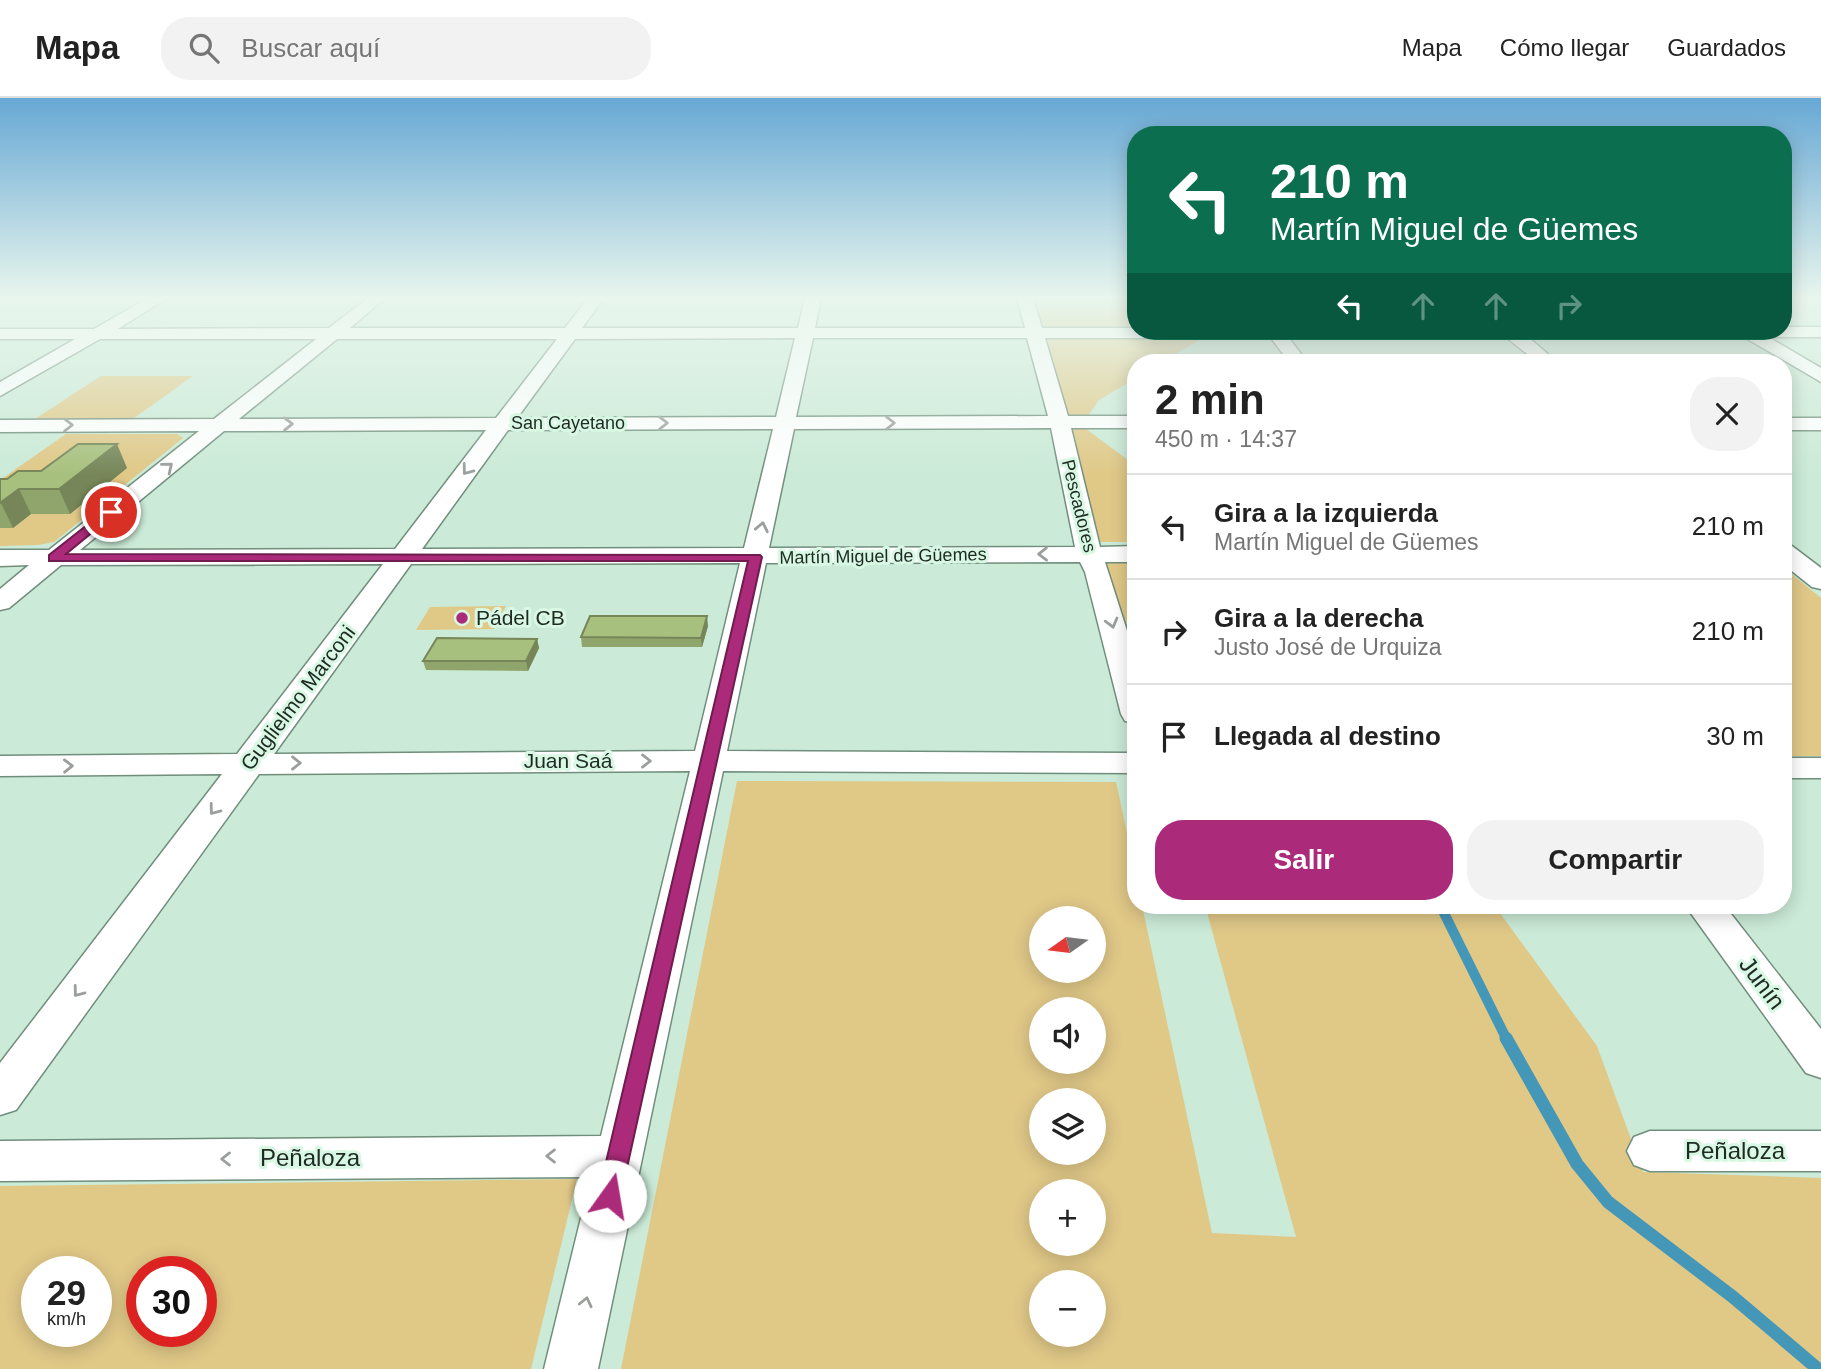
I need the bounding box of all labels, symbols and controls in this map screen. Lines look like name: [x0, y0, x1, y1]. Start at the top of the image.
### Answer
search box: [161, 17, 651, 80]
text: Mapa: [35, 29, 119, 66]
icon: search: [185, 29, 223, 67]
text: Buscar aquí: [241, 33, 380, 63]
text: Mapa: [1402, 34, 1462, 61]
text: Cómo llegar: [1500, 34, 1629, 61]
text: Guardados: [1667, 34, 1786, 61]
icon: left: [1155, 154, 1246, 245]
text: 210 m: [1270, 154, 1409, 208]
text: Martín Miguel de Güemes: [1270, 211, 1638, 247]
icon: left: [1331, 287, 1369, 325]
icon: ahead: [1404, 287, 1442, 325]
icon: ahead: [1477, 287, 1515, 325]
icon: right: [1550, 287, 1588, 325]
text: 2 min: [1155, 376, 1265, 423]
button: close: [1690, 377, 1764, 451]
street label: San Cayetano: [511, 413, 625, 433]
one-way arrow: [658, 415, 669, 431]
one-way arrow: [886, 415, 896, 431]
one-way arrow: [284, 416, 294, 432]
one-way arrow: [63, 417, 74, 433]
text: 450 m · 14:37: [1155, 426, 1297, 452]
street label: Pescadores: [1058, 457, 1100, 555]
one-way arrow: [160, 462, 172, 475]
one-way arrow: [463, 462, 475, 475]
pin: [81, 482, 141, 542]
icon: arrive: [92, 493, 130, 531]
text: Gira a la izquierda: [1214, 498, 1438, 528]
icon: left: [1155, 508, 1193, 546]
text: 210 m: [1692, 511, 1764, 541]
one-way arrow: [753, 521, 768, 533]
text: Martín Miguel de Güemes: [1214, 529, 1479, 555]
street label: Martín Miguel de Güemes: [779, 544, 987, 568]
one-way arrow: [1037, 547, 1048, 562]
text: Gira a la derecha: [1214, 603, 1424, 633]
place label: Pádel CB: [476, 606, 565, 629]
marker: Pádel CB: [454, 610, 470, 626]
icon: right: [1155, 613, 1193, 651]
text: 210 m: [1692, 616, 1764, 646]
one-way arrow: [1103, 617, 1118, 629]
street label: Guglielmo Marconi: [236, 621, 359, 775]
text: Justo José de Urquiza: [1214, 634, 1442, 660]
icon: arrive: [1155, 718, 1193, 756]
text: Llegada al destino: [1214, 721, 1441, 751]
text: 30 m: [1706, 721, 1764, 751]
street label: Juan Saá: [524, 749, 613, 772]
one-way arrow: [641, 753, 651, 769]
one-way arrow: [291, 755, 301, 771]
one-way arrow: [63, 758, 74, 773]
one-way arrow: [210, 802, 222, 815]
button: Salir: [1155, 820, 1453, 900]
button: Compartir: [1467, 820, 1764, 900]
north arrow: [1029, 906, 1106, 984]
map controls: [1029, 906, 1106, 1347]
street label: Junín: [1734, 951, 1791, 1014]
one-way arrow: [74, 985, 87, 997]
button: sound: [1029, 997, 1106, 1074]
button: layers: [1029, 1088, 1106, 1165]
street label: Peñaloza: [1685, 1137, 1786, 1164]
street label: Peñaloza: [260, 1144, 361, 1171]
one-way arrow: [545, 1149, 556, 1164]
one-way arrow: [220, 1151, 230, 1167]
position arrow: [573, 1159, 647, 1233]
button: +: [1029, 1179, 1106, 1256]
speed limit sign: 30: [126, 1256, 217, 1347]
button: −: [1029, 1270, 1106, 1347]
text: 29: [47, 1273, 86, 1312]
one-way arrow: [578, 1297, 592, 1309]
text: km/h: [47, 1309, 86, 1329]

